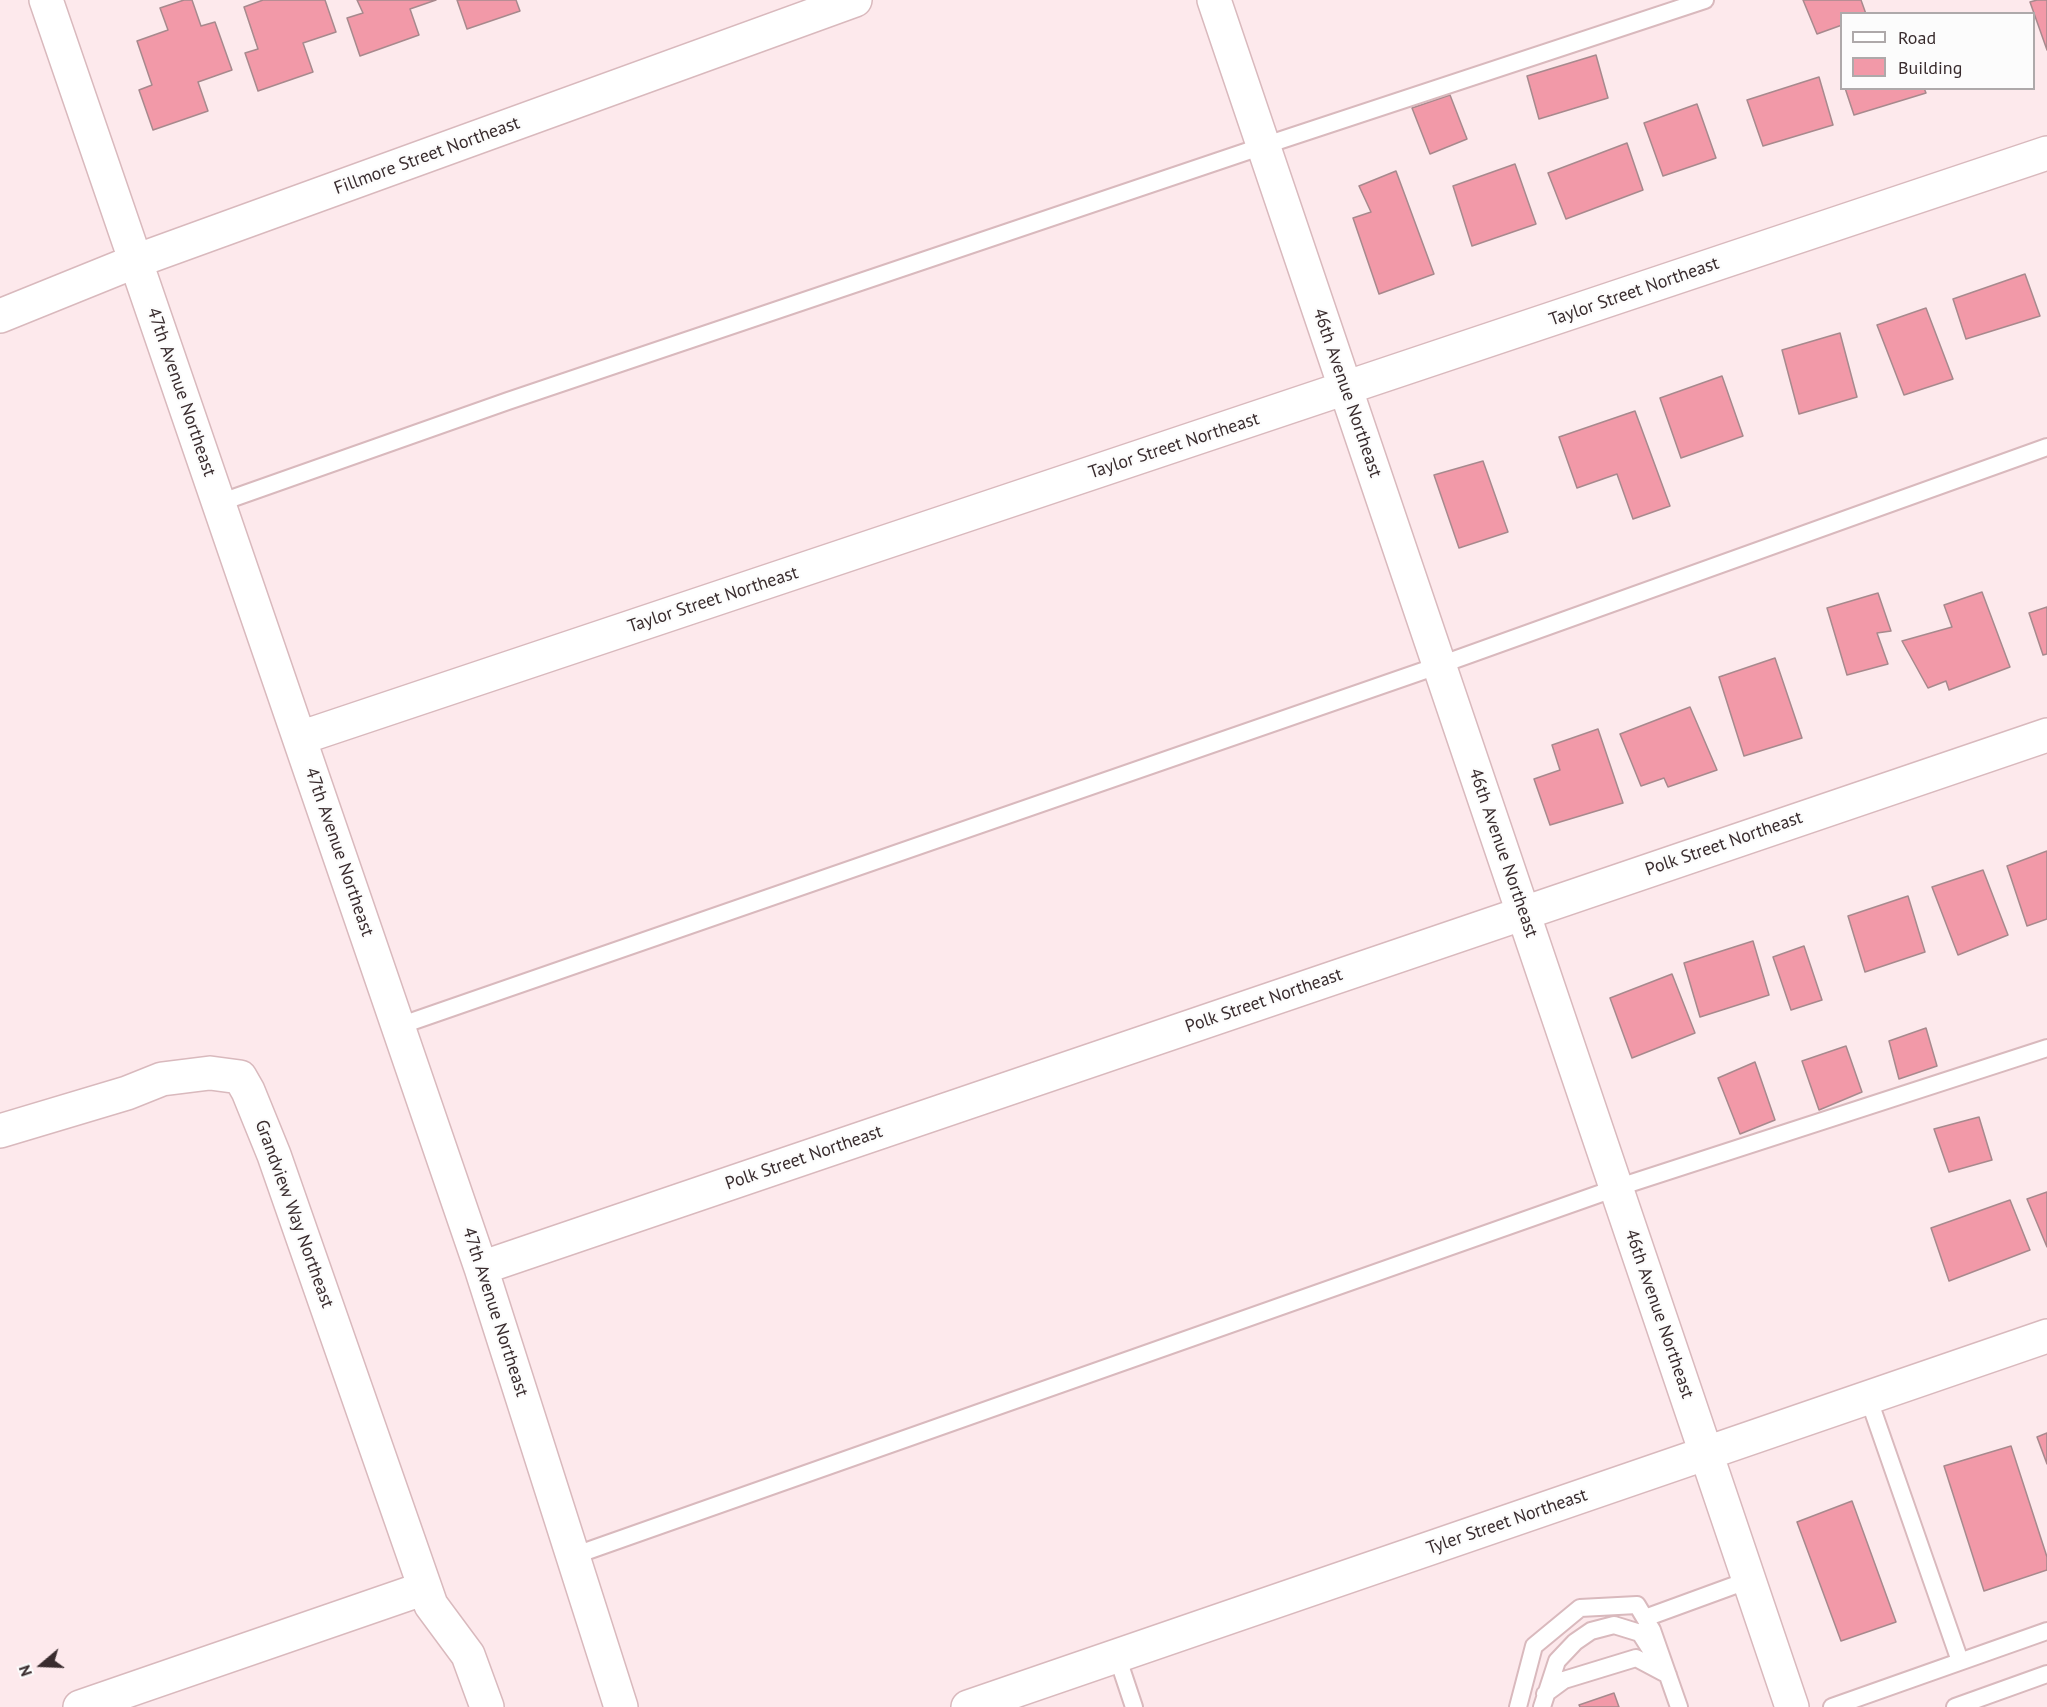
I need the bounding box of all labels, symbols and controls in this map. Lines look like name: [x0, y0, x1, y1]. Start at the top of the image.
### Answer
legend: [1840, 12, 2035, 90]
text: Road: [1898, 26, 1936, 49]
text: Building: [1898, 56, 1962, 79]
street label: Fillmore Street Northeast: [331, 112, 523, 200]
street label: Taylor Street Northeast: [1546, 253, 1722, 331]
street label: 47th Avenue Northeast: [142, 305, 220, 479]
street label: 46th Avenue Northeast: [1308, 306, 1386, 480]
street label: Taylor Street Northeast: [1086, 408, 1262, 484]
street label: Taylor Street Northeast: [625, 562, 801, 638]
street label: 47th Avenue Northeast: [300, 765, 378, 939]
street label: 46th Avenue Northeast: [1464, 766, 1542, 940]
street label: Polk Street Northeast: [1643, 807, 1805, 881]
street label: Polk Street Northeast: [1183, 964, 1345, 1038]
street label: Grandview Way Northeast: [250, 1117, 338, 1311]
street label: Polk Street Northeast: [723, 1121, 885, 1195]
street label: 47th Avenue Northeast: [457, 1224, 533, 1400]
street label: 46th Avenue Northeast: [1620, 1227, 1698, 1401]
street label: Tyler Street Northeast: [1424, 1484, 1590, 1560]
north arrow: [12, 1635, 72, 1695]
text: N: [14, 1663, 36, 1679]

